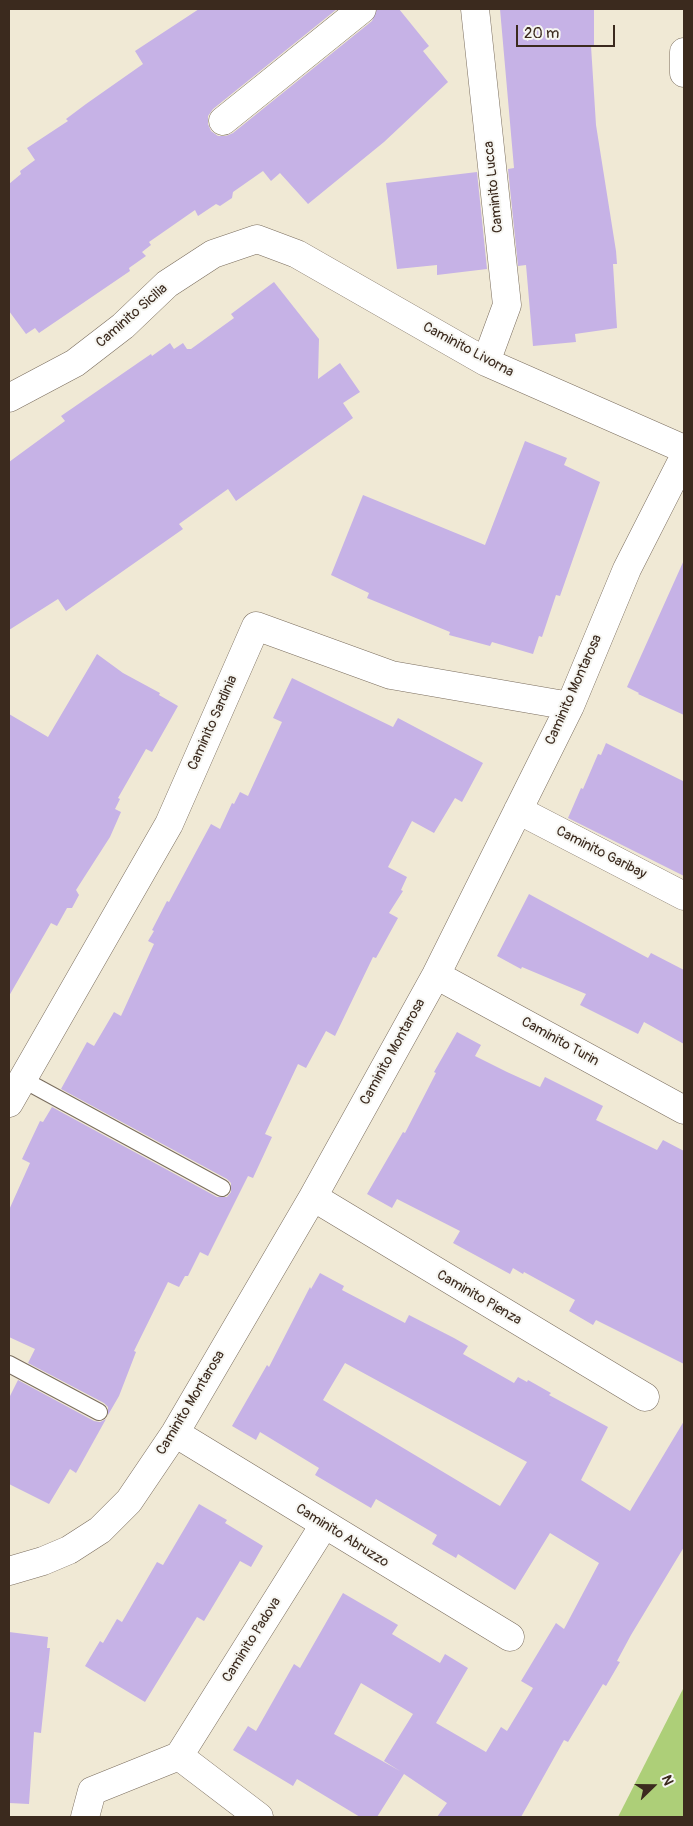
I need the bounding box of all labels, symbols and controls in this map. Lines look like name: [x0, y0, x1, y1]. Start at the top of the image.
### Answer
scale bar: [518, 15, 617, 47]
text: 20 m: [524, 24, 559, 43]
street label: Caminito Lucca: [481, 140, 507, 234]
street label: Caminito Sicilia: [93, 280, 171, 352]
street label: Caminito Livorna: [420, 319, 516, 381]
street label: Caminito Montarosa: [542, 632, 606, 748]
street label: Caminito Sardinia: [185, 673, 241, 773]
street label: Caminito Garibay: [553, 823, 649, 883]
street label: Caminito Montarosa: [357, 996, 429, 1108]
street label: Caminito Turin: [518, 1014, 602, 1070]
street label: Caminito Pienza: [434, 1267, 524, 1329]
street label: Caminito Montarosa: [153, 1348, 229, 1458]
street label: Caminito Abruzzo: [292, 1501, 392, 1571]
street label: Caminito Padova: [219, 1594, 285, 1686]
north arrow: [628, 1761, 678, 1811]
text: N: [658, 1773, 677, 1788]

